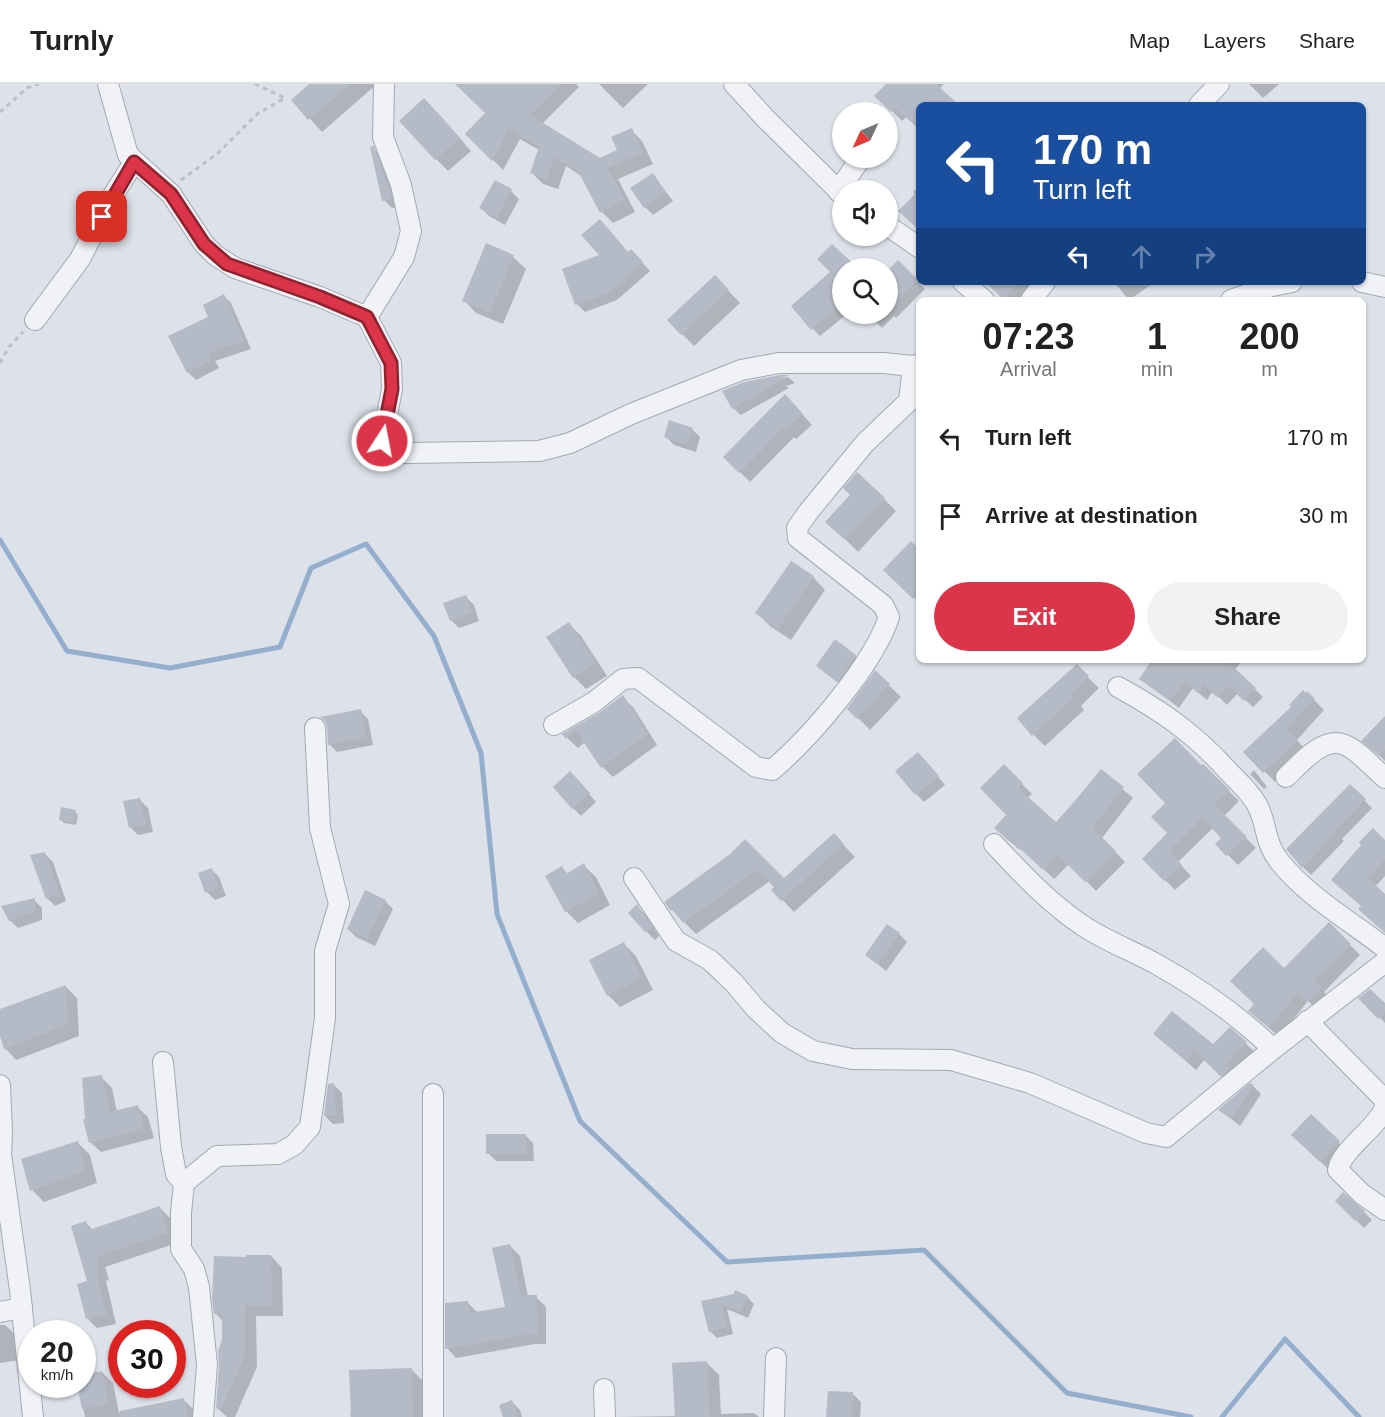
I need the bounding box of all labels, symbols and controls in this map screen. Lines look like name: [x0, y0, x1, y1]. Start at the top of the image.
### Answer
text: Turnly: [30, 25, 113, 56]
text: Map: [1129, 29, 1170, 52]
text: Layers: [1203, 29, 1266, 52]
text: Share: [1299, 29, 1355, 52]
north arrow: [832, 102, 898, 168]
map controls: [832, 102, 898, 324]
icon: left: [934, 126, 1012, 204]
text: 170 m: [1033, 126, 1152, 173]
text: Turn left: [1033, 175, 1131, 205]
button: sound: [832, 180, 898, 246]
pin: [76, 191, 127, 242]
icon: arrive: [85, 200, 118, 233]
icon: left: [1062, 240, 1095, 273]
icon: ahead: [1125, 240, 1158, 273]
icon: right: [1188, 240, 1221, 273]
button: search: [832, 258, 898, 324]
text: 07:23: [982, 316, 1074, 357]
text: 1: [1147, 316, 1167, 357]
text: 200: [1239, 316, 1300, 357]
text: Arrival: [1000, 358, 1057, 380]
text: min: [1141, 358, 1173, 380]
text: m: [1261, 358, 1278, 380]
position arrow: [350, 409, 414, 473]
icon: left: [934, 422, 967, 455]
text: Turn left: [985, 425, 1071, 450]
text: 170 m: [1287, 425, 1348, 450]
icon: arrive: [934, 500, 967, 533]
text: Arrive at destination: [985, 503, 1198, 528]
text: 30 m: [1299, 503, 1348, 528]
button: Exit: [934, 582, 1135, 651]
button: Share: [1147, 582, 1348, 651]
speed limit sign: 30: [108, 1320, 186, 1398]
text: 20: [40, 1335, 74, 1368]
text: km/h: [41, 1366, 73, 1383]

